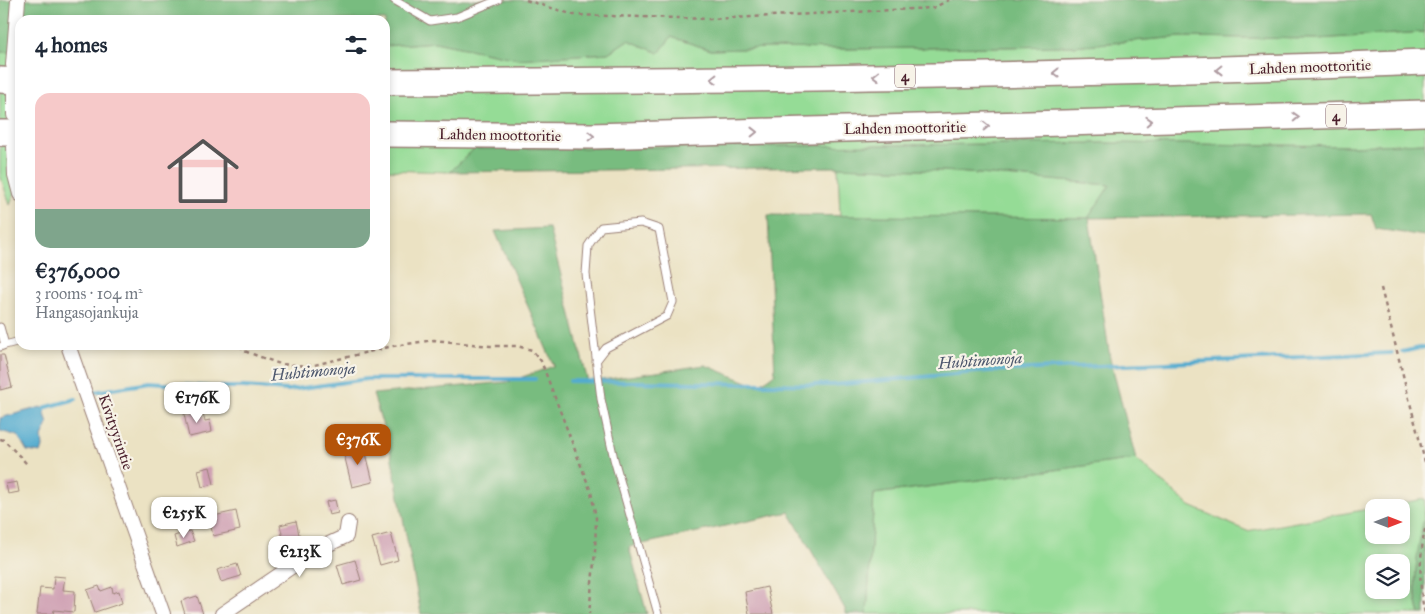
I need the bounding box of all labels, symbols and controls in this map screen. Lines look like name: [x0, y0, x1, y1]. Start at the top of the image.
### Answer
icon: filters: [342, 31, 370, 59]
text: 4 homes: [35, 32, 107, 58]
street label: Lahden moottoritie: [1249, 56, 1371, 78]
road number: 4: [895, 64, 915, 88]
one-way arrow: [1215, 65, 1222, 75]
one-way arrow: [1052, 68, 1060, 78]
one-way arrow: [872, 71, 880, 81]
one-way arrow: [710, 74, 718, 84]
road number: 4: [1326, 104, 1346, 128]
one-way arrow: [1292, 112, 1300, 122]
one-way arrow: [1145, 116, 1153, 127]
street label: Lahden moottoritie: [844, 118, 966, 138]
one-way arrow: [982, 121, 990, 131]
street label: Lahden moottoritie: [439, 125, 561, 145]
icon: home: [158, 126, 248, 216]
one-way arrow: [750, 127, 758, 137]
one-way arrow: [588, 131, 595, 141]
text: €376,000: [35, 258, 120, 284]
text: 3 rooms · 104 m²: [35, 284, 143, 303]
text: Hangasojankuja: [35, 303, 138, 322]
water label: Huhtimonoja: [936, 348, 1023, 374]
water label: Huhtimonoja: [269, 358, 357, 386]
pin: €176K: [162, 382, 232, 424]
text: €176K: [175, 388, 219, 407]
street label: Kivityyrintie: [95, 392, 137, 472]
pin: €376K: [323, 424, 393, 466]
text: €376K: [336, 430, 380, 449]
pin: €255K: [149, 496, 219, 539]
north arrow: [1365, 499, 1410, 544]
map controls: [1365, 499, 1410, 599]
text: €255K: [162, 503, 206, 522]
pin: €213K: [265, 536, 335, 578]
text: €213K: [279, 542, 321, 561]
button: layers: [1365, 554, 1410, 599]

